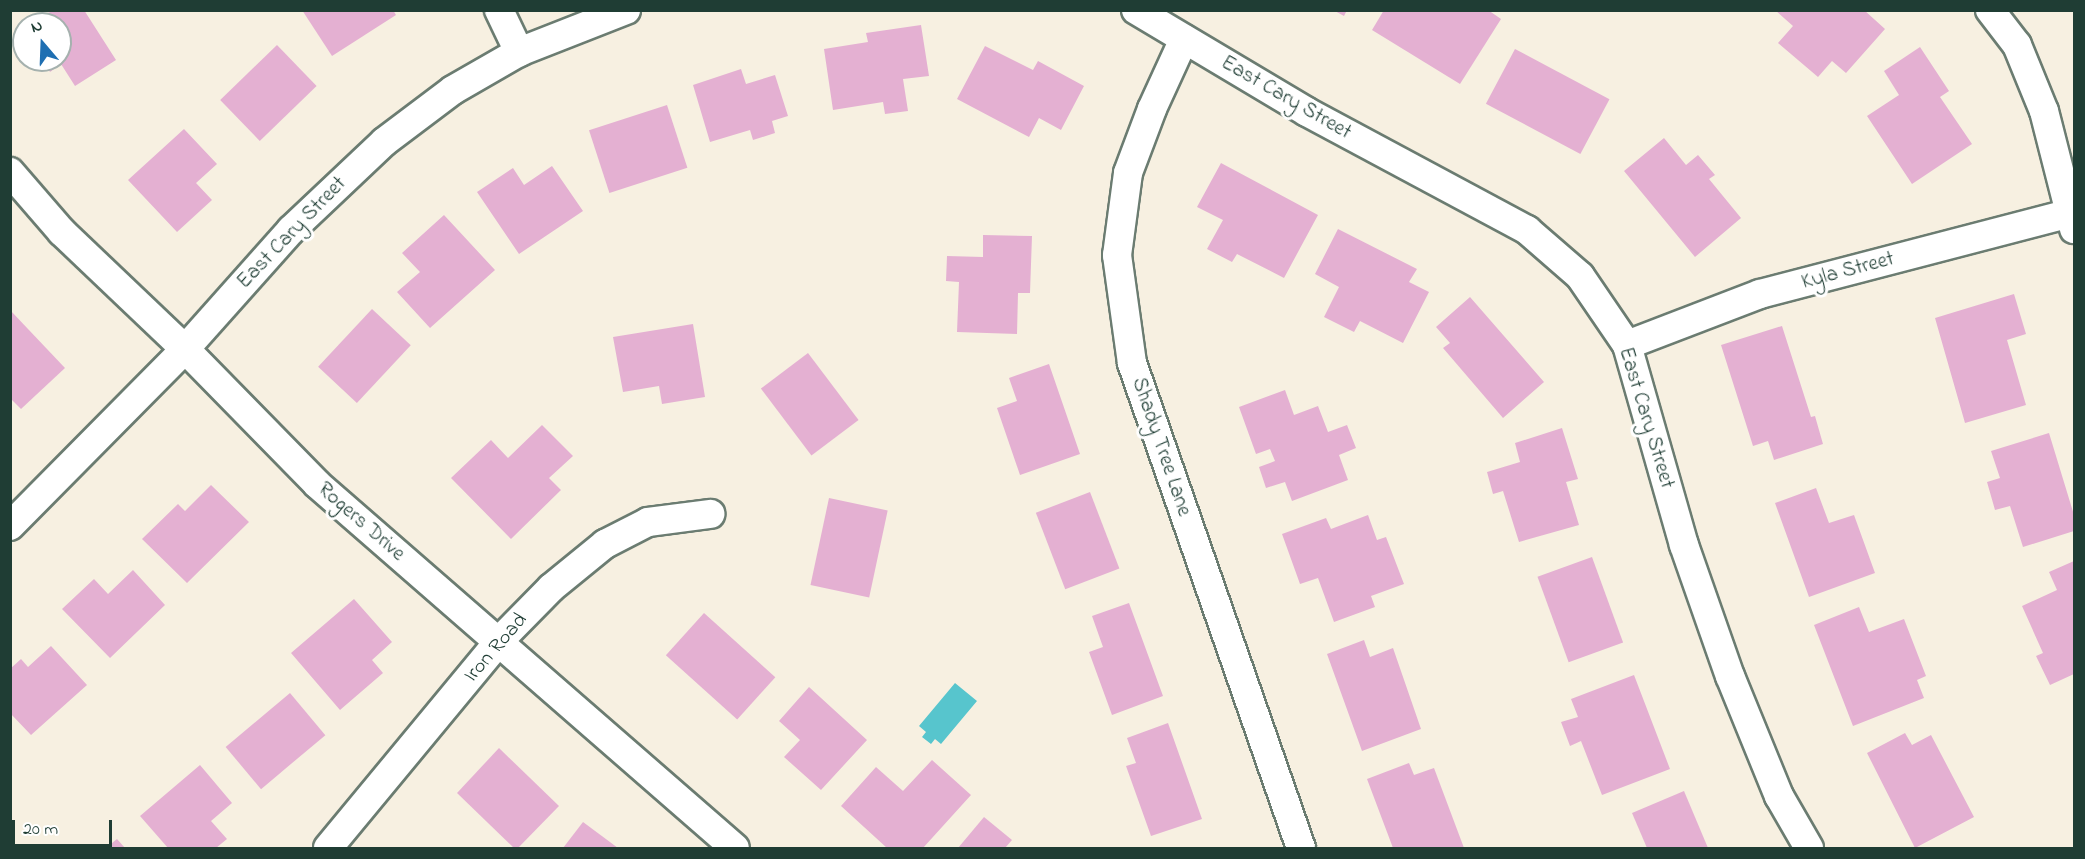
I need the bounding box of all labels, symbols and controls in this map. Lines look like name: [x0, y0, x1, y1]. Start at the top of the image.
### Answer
north arrow: [12, 12, 72, 72]
text: N: [28, 14, 46, 40]
street label: East Cary Street: [1216, 51, 1356, 145]
street label: East Cary Street: [232, 172, 352, 294]
street label: Kyla Street: [1799, 247, 1897, 295]
street label: East Cary Street: [1613, 344, 1679, 492]
street label: Shady Tree Lane: [1125, 374, 1197, 520]
street label: Rogers Drive: [312, 477, 410, 567]
street label: Iron Road: [459, 608, 533, 688]
scale bar: [15, 808, 116, 846]
text: 20 m: [23, 817, 58, 843]

